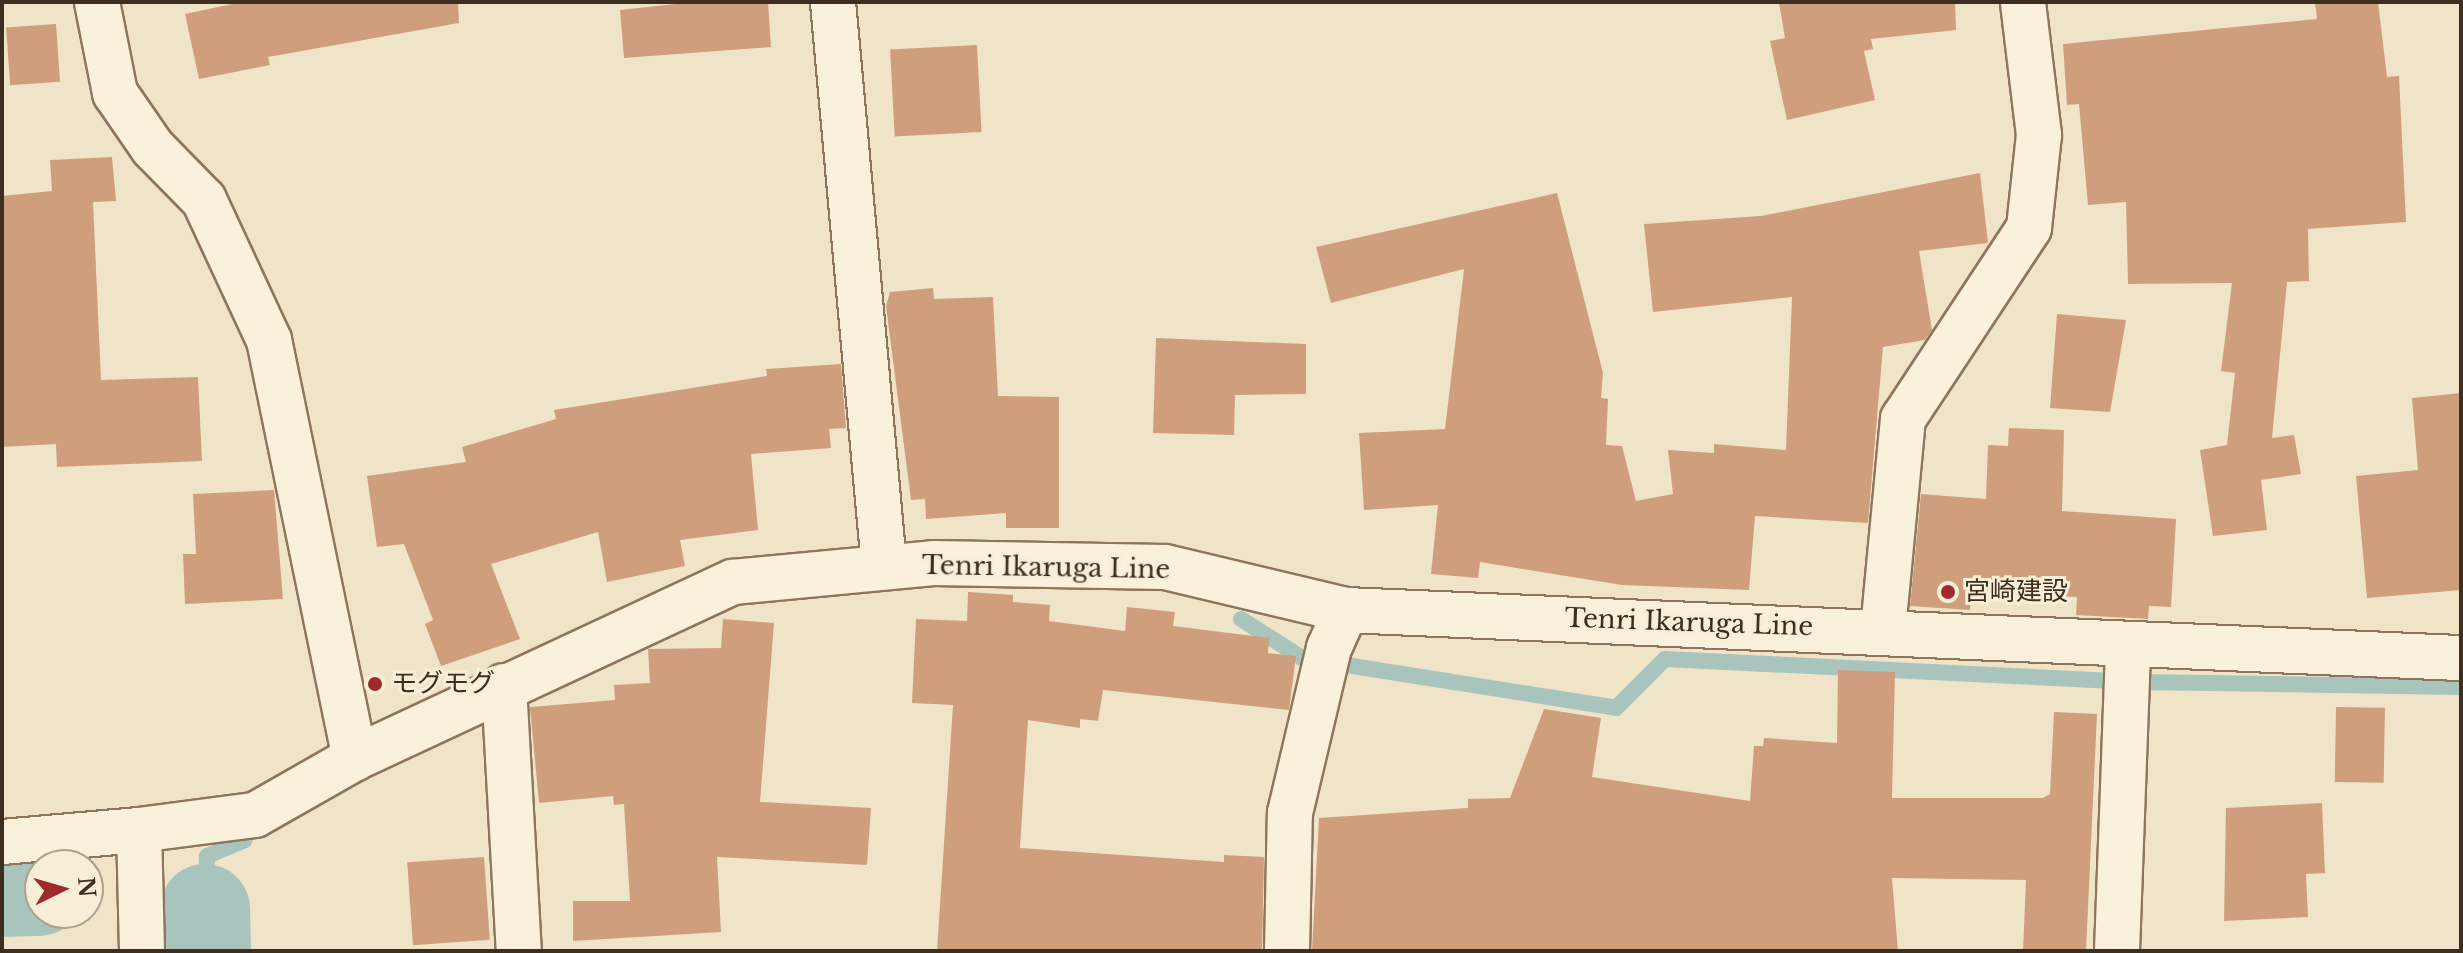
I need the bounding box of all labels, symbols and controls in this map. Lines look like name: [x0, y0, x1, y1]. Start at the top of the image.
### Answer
street label: Tenri Ikaruga Line: [921, 550, 1171, 586]
place label: 宮崎建設: [1964, 576, 2068, 608]
marker: 宮崎建設: [1939, 583, 1957, 601]
street label: Tenri Ikaruga Line: [1564, 603, 1814, 643]
place label: モグモグ: [391, 668, 495, 700]
marker: モグモグ: [366, 675, 384, 693]
north arrow: [24, 849, 104, 929]
text: N: [72, 876, 101, 899]

